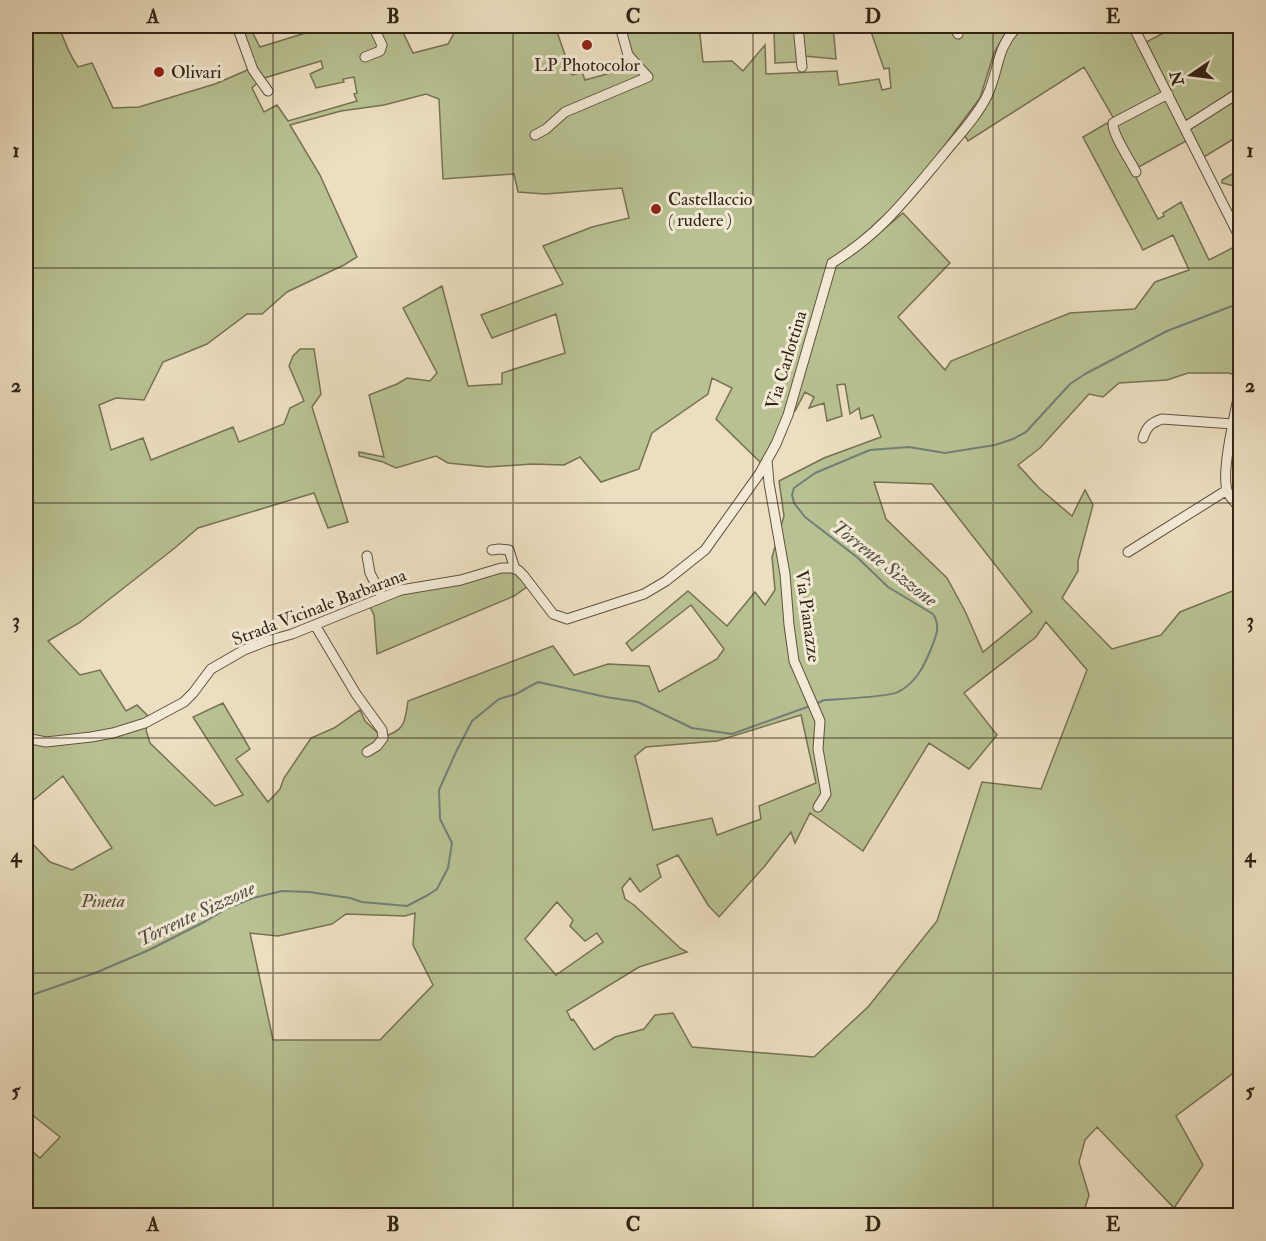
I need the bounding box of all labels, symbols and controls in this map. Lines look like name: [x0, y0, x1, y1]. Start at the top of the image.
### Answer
text: A: [146, 4, 160, 29]
text: B: [386, 4, 400, 29]
text: C: [626, 4, 640, 29]
text: D: [865, 4, 881, 29]
text: E: [1106, 4, 1121, 29]
marker: LP Photocolor: [580, 38, 594, 52]
north arrow: [1161, 45, 1221, 105]
place label: LP Photocolor: [534, 54, 640, 77]
place label: Olivari: [171, 61, 222, 84]
marker: Olivari: [152, 65, 166, 79]
text: N: [1166, 68, 1189, 89]
text: 1: [12, 138, 20, 163]
text: 1: [1246, 138, 1254, 163]
place label: Castellaccio ( rudere ): [668, 188, 753, 232]
marker: Castellaccio ( rudere ): [649, 202, 663, 216]
street label: Via Carlottina: [761, 307, 813, 412]
text: 2: [11, 373, 21, 398]
text: 2: [1245, 373, 1255, 398]
water label: Torrente Sizzone: [827, 515, 943, 612]
street label: Strada Vicinale Barbarana: [229, 563, 410, 651]
street label: Via Pianazze: [790, 568, 825, 664]
text: 3: [12, 608, 20, 633]
text: 3: [1246, 608, 1254, 633]
text: 4: [10, 843, 23, 868]
text: 4: [1244, 843, 1257, 868]
water label: Torrente Sizzone: [133, 875, 259, 952]
park label: Pineta: [80, 890, 125, 913]
text: 5: [12, 1078, 22, 1103]
text: 5: [1246, 1078, 1256, 1103]
text: A: [146, 1212, 160, 1237]
text: B: [386, 1212, 400, 1237]
text: C: [626, 1212, 640, 1237]
text: D: [865, 1212, 881, 1237]
text: E: [1106, 1212, 1121, 1237]

